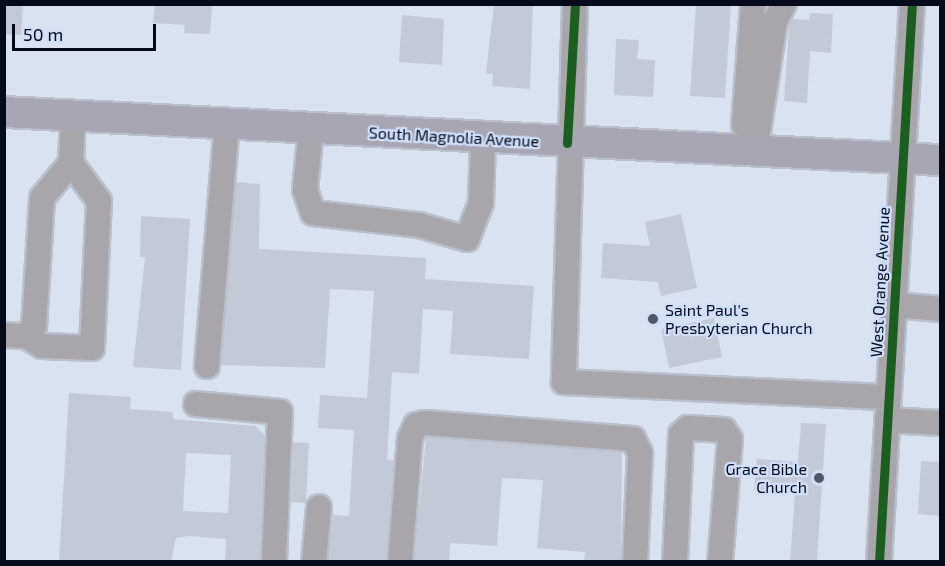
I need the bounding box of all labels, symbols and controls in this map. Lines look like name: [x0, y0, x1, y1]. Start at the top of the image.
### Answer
scale bar: [15, 12, 159, 50]
text: 50 m: [23, 23, 63, 45]
street label: South Magnolia Avenue: [368, 123, 540, 151]
street label: West Orange Avenue: [866, 206, 894, 358]
place label: Saint Paul's Presbyterian Church: [665, 300, 812, 338]
marker: Saint Paul's Presbyterian Church: [646, 312, 660, 326]
place label: Grace Bible Church: [726, 459, 807, 497]
marker: Grace Bible Church: [812, 471, 826, 485]

